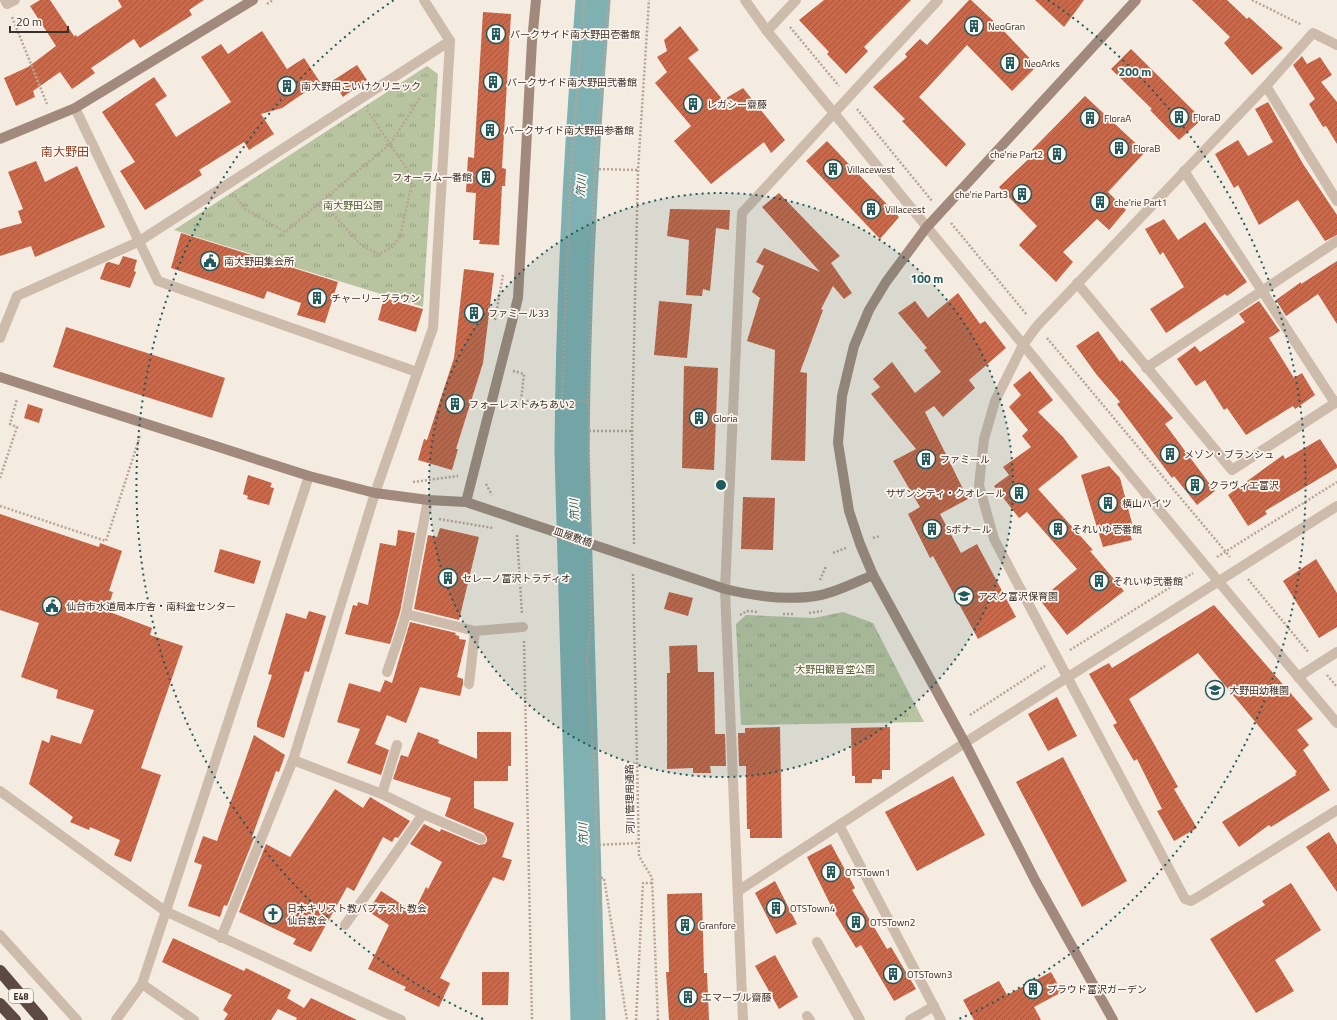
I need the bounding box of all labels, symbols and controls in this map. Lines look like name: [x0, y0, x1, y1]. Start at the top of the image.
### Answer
scale bar: [10, 8, 68, 34]
text: 20 m: [16, 12, 42, 31]
building icon: NeoGran: [963, 15, 985, 37]
place label: NeoGran: [988, 19, 1025, 34]
building icon: パークサイド南大野田壱番館: [485, 23, 507, 45]
place label: パークサイド南大野田壱番館: [510, 27, 640, 42]
building icon: NeoArks: [999, 52, 1021, 74]
place label: NeoArks: [1024, 56, 1060, 71]
text: 200 m: [1119, 62, 1151, 81]
building icon: パークサイド南大野田弐番館: [482, 71, 504, 93]
building icon: 南大野田こいけクリニック: [276, 75, 298, 97]
place label: パークサイド南大野田弐番館: [507, 75, 637, 90]
place label: 南大野田こいけクリニック: [301, 79, 421, 94]
building icon: レガシー齋藤: [682, 93, 704, 115]
place label: レガシー齋藤: [707, 97, 767, 112]
building icon: FloraD: [1168, 106, 1190, 128]
building icon: FloraA: [1079, 107, 1101, 129]
place label: FloraD: [1193, 110, 1221, 125]
place label: FloraA: [1104, 111, 1131, 126]
building icon: パークサイド南大野田参番館: [479, 119, 501, 141]
place label: パークサイド南大野田参番館: [504, 123, 634, 138]
building icon: FloraB: [1108, 137, 1130, 159]
place label: FloraB: [1133, 141, 1160, 156]
district label: 南大野田: [41, 142, 89, 161]
building icon: che'rie Part2: [1046, 143, 1068, 165]
place label: che'rie Part2: [990, 147, 1043, 162]
building icon: Villacewest: [822, 158, 844, 180]
place label: Villacewest: [847, 162, 895, 177]
building icon: フォーラム一番館: [475, 166, 497, 188]
place label: フォーラム一番館: [392, 170, 472, 185]
water label: 笊川: [572, 173, 590, 198]
building icon: che'rie Part3: [1011, 183, 1033, 205]
place label: che'rie Part3: [955, 187, 1008, 202]
building icon: che'rie Part1: [1089, 191, 1111, 213]
place label: che'rie Part1: [1114, 195, 1167, 210]
park label: 南大野田公園: [323, 198, 383, 213]
building icon: Villaceest: [860, 198, 882, 220]
place label: Villaceest: [885, 202, 926, 217]
public building icon: 南大野田集会所: [199, 250, 221, 272]
place label: 南大野田集会所: [224, 254, 294, 269]
text: 100 m: [911, 269, 943, 288]
building icon: チャーリーブラウン: [306, 287, 328, 309]
place label: チャーリーブラウン: [331, 291, 420, 306]
building icon: ファミール33: [463, 302, 485, 324]
place label: ファミール33: [488, 306, 549, 321]
building icon: フォーレストみちあい2: [444, 393, 466, 415]
place label: フォーレストみちあい2: [469, 397, 575, 412]
building icon: Gloria: [688, 407, 710, 429]
place label: Gloria: [713, 411, 737, 426]
building icon: メゾン・ブランシュ: [1159, 443, 1181, 465]
place label: メゾン・ブランシュ: [1184, 447, 1274, 462]
building icon: ファミール: [915, 448, 937, 470]
place label: ファミール: [940, 452, 990, 467]
building icon: クラヴィエ富沢: [1184, 474, 1206, 496]
centre of rings: [714, 478, 728, 492]
place label: クラヴィエ富沢: [1209, 478, 1279, 493]
building icon: サザンシティ・クオレール: [1008, 482, 1030, 504]
place label: サザンシティ・クオレール: [886, 486, 1005, 501]
building icon: 横山ハイツ: [1097, 492, 1119, 514]
place label: 横山ハイツ: [1122, 496, 1172, 511]
water label: 笊川: [566, 498, 582, 521]
building icon: Sボナール: [921, 518, 943, 540]
building icon: それいゆ壱番館: [1047, 518, 1069, 540]
place label: Sボナール: [946, 522, 991, 537]
place label: それいゆ壱番館: [1072, 522, 1142, 537]
street label: 皿屋敷橋: [552, 523, 594, 551]
building icon: セレーノ富沢トラディオ: [437, 567, 459, 589]
building icon: それいゆ弐番館: [1088, 570, 1110, 592]
place label: セレーノ富沢トラディオ: [462, 571, 571, 586]
place label: それいゆ弐番館: [1113, 574, 1183, 589]
school or university icon: アスク富沢保育園: [953, 585, 975, 607]
place label: アスク富沢保育園: [978, 589, 1058, 604]
public building icon: 仙台市水道局本庁舎・南料金センター: [41, 595, 63, 617]
place label: 仙台市水道局本庁舎・南料金センター: [66, 599, 236, 614]
park label: 大野田観音堂公園: [795, 662, 875, 677]
school or university icon: 大野田幼稚園: [1204, 679, 1226, 701]
place label: 大野田幼稚園: [1229, 683, 1289, 698]
street label: 河川管理用通路: [622, 764, 638, 834]
water label: 笊川: [575, 822, 591, 845]
building icon: OTSTown1: [820, 861, 842, 883]
place label: OTSTown1: [845, 865, 890, 880]
building icon: OTSTown4: [765, 897, 787, 919]
place label: 日本キリスト教バプテスト教会 仙台教会: [287, 901, 427, 928]
place label: OTSTown4: [790, 901, 836, 916]
church icon: 日本キリスト教バプテスト教会 仙台教会: [262, 903, 284, 925]
building icon: OTSTown2: [845, 911, 867, 933]
building icon: Granfore: [674, 914, 696, 936]
place label: OTSTown2: [870, 915, 915, 930]
place label: Granfore: [699, 918, 736, 933]
building icon: OTSTown3: [882, 963, 904, 985]
place label: OTSTown3: [907, 967, 952, 982]
building icon: プラウド富沢ガーデン: [1022, 978, 1044, 1000]
place label: プラウド富沢ガーデン: [1047, 982, 1147, 997]
building icon: エマーブル齋藤: [677, 986, 699, 1008]
road number: E48: [9, 989, 33, 1003]
place label: エマーブル齋藤: [702, 990, 771, 1005]

